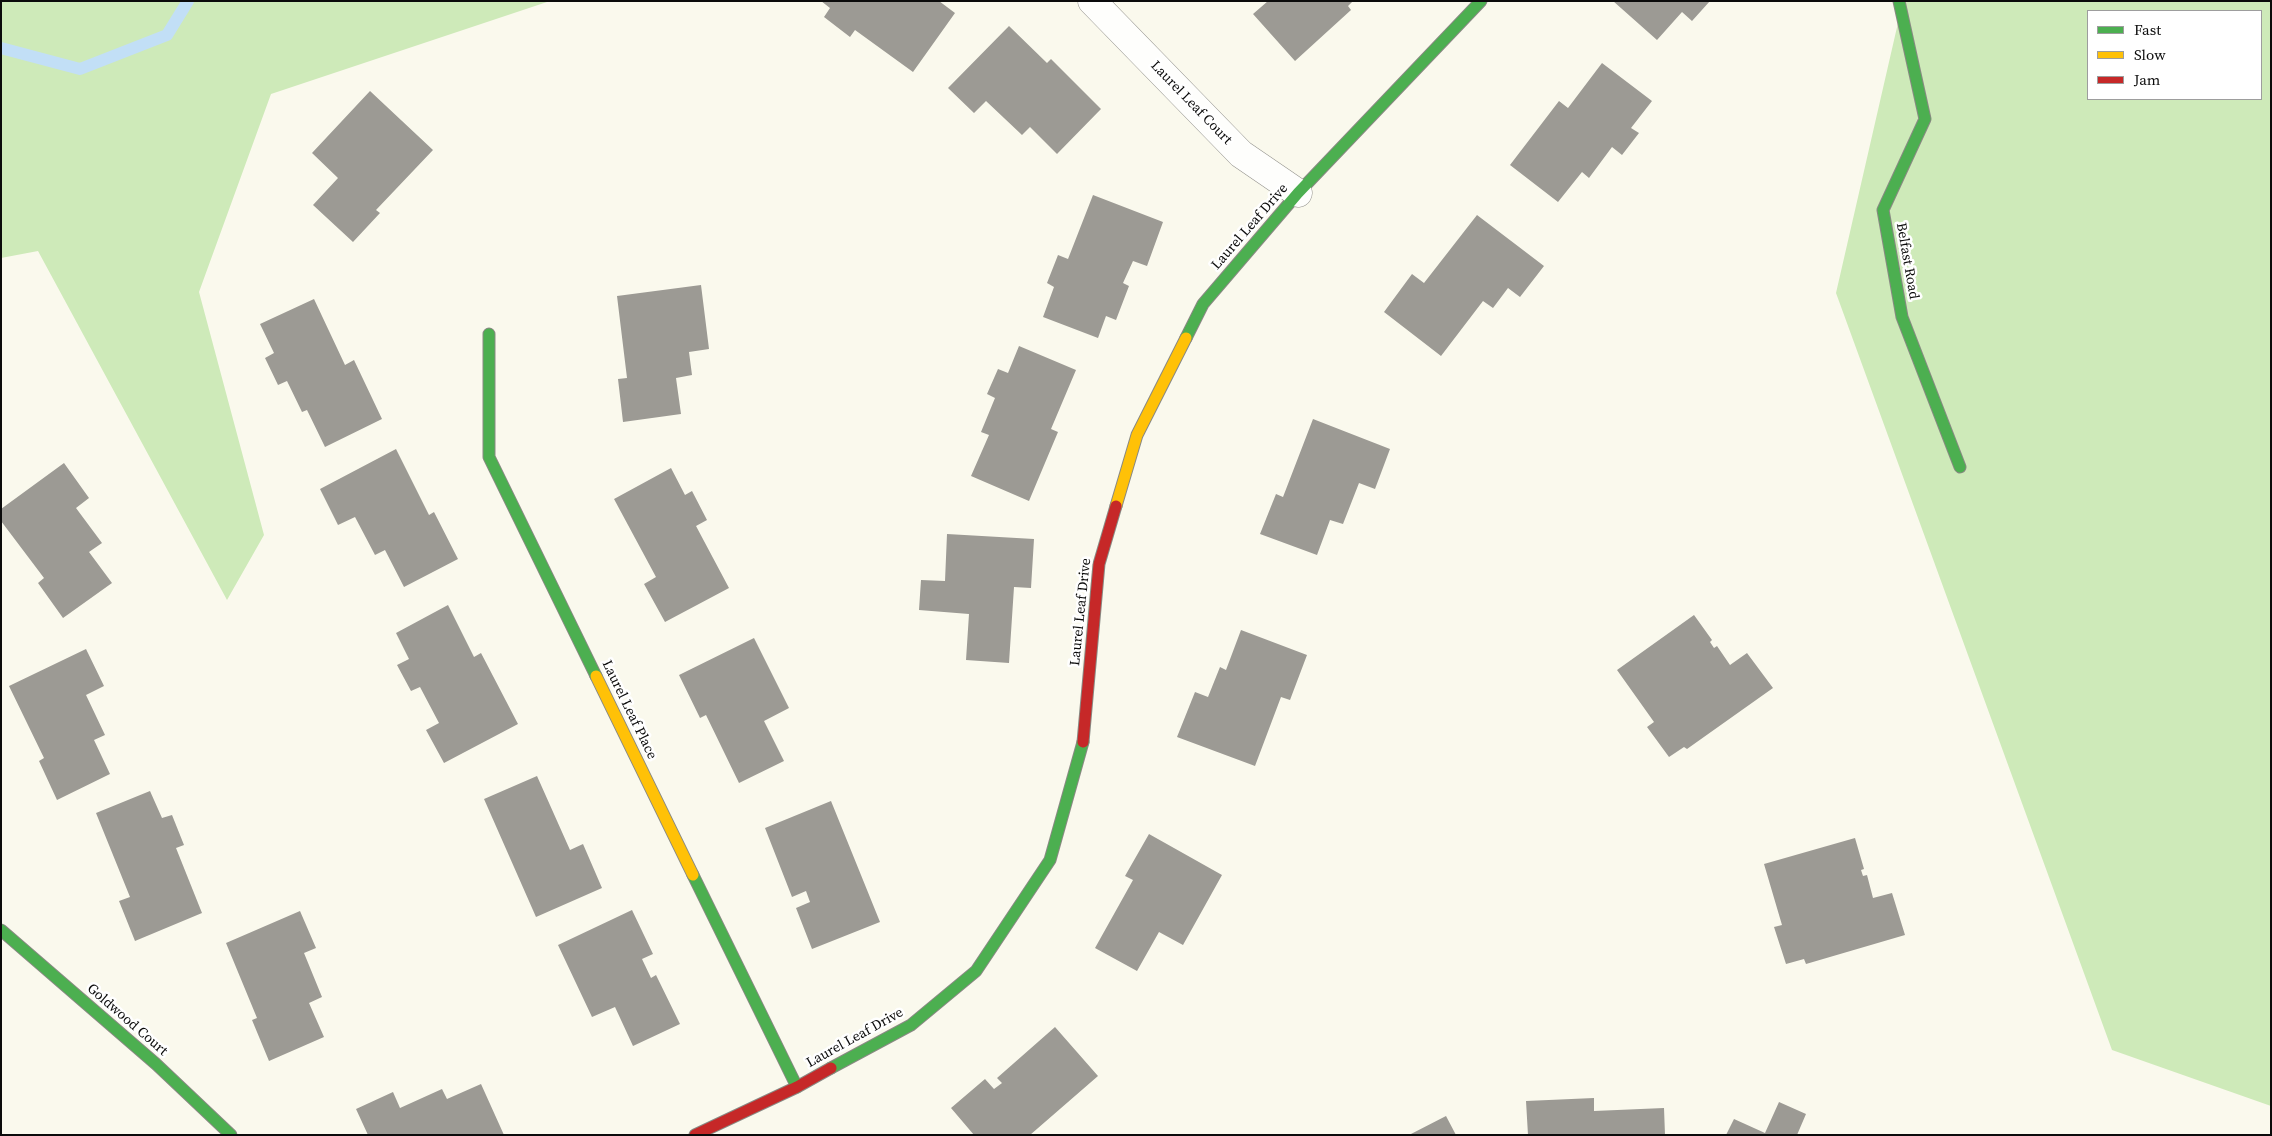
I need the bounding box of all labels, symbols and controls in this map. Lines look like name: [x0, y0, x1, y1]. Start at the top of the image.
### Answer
legend: [2087, 10, 2262, 100]
text: Fast: [2134, 19, 2161, 40]
text: Slow: [2134, 44, 2166, 65]
street label: Laurel Leaf Court: [1147, 58, 1235, 148]
text: Jam: [2134, 69, 2160, 90]
street label: Laurel Leaf Drive: [1208, 181, 1292, 273]
street label: Belfast Road: [1892, 221, 1922, 301]
street label: Laurel Leaf Drive: [1067, 557, 1095, 667]
street label: Laurel Leaf Place: [598, 658, 660, 762]
street label: Goldwood Court: [83, 980, 171, 1060]
street label: Laurel Leaf Drive: [804, 1004, 906, 1072]

